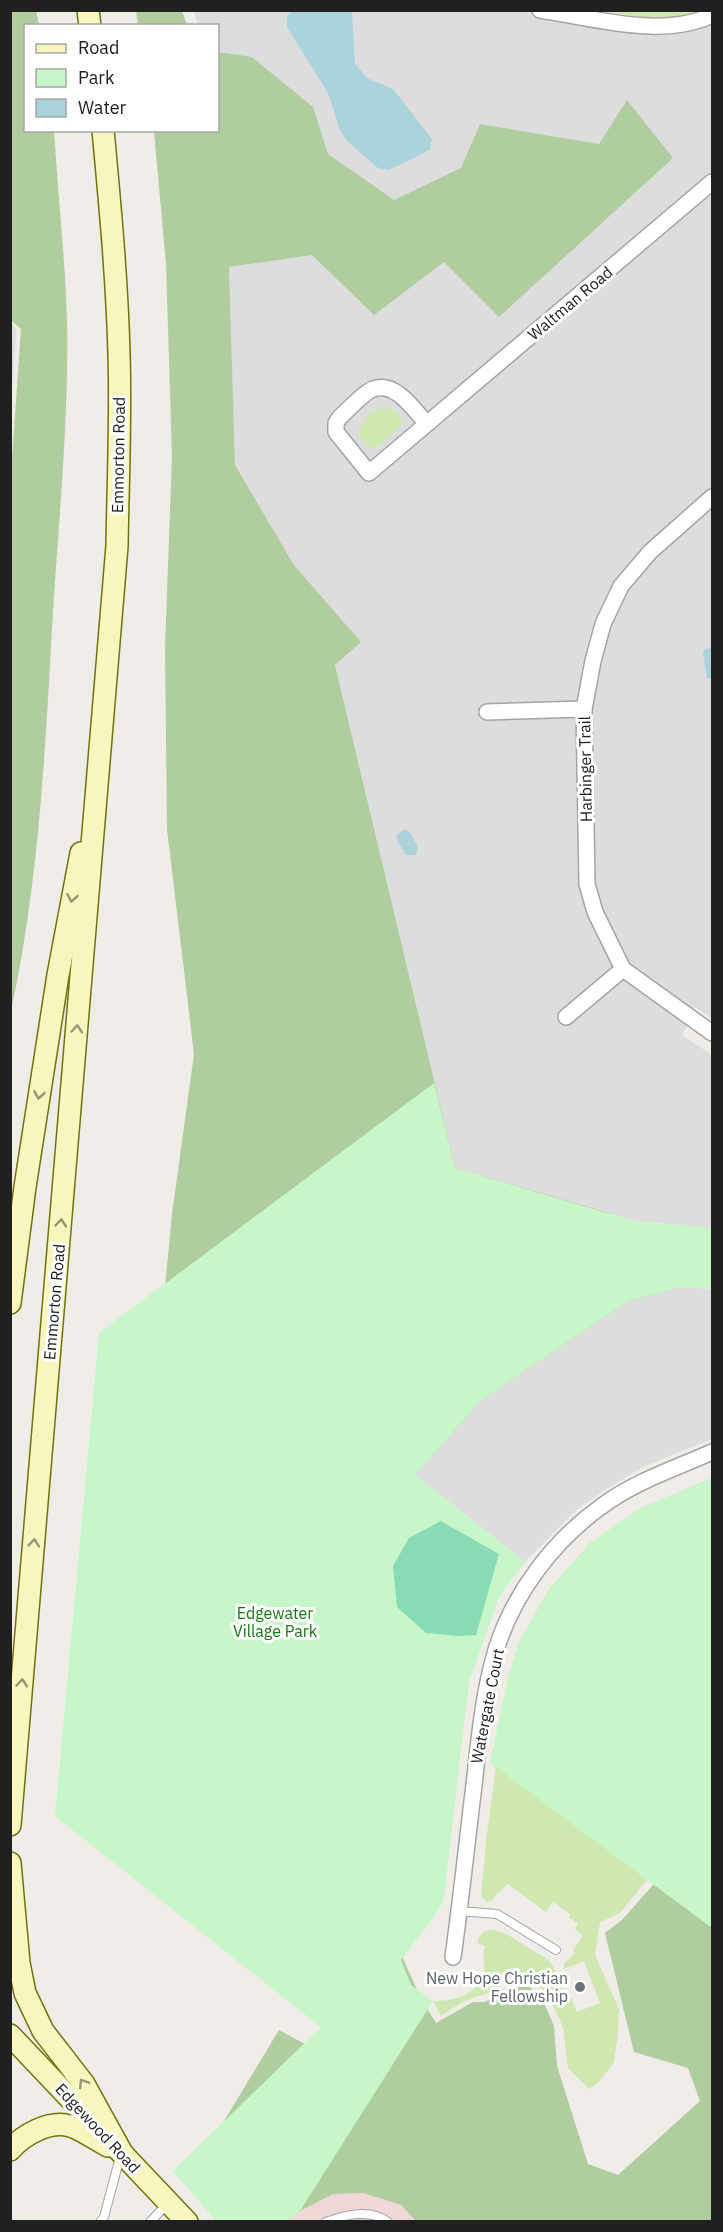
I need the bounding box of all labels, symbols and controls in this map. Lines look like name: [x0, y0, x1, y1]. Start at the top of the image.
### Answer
legend: [24, 24, 219, 132]
text: Road: [78, 36, 119, 59]
text: Park: [78, 66, 115, 89]
text: Water: [78, 96, 127, 119]
street label: Waltman Road: [523, 262, 617, 344]
street label: Emmorton Road: [107, 397, 129, 513]
street label: Harbinger Trail: [574, 716, 596, 822]
one-way arrow: [66, 892, 79, 902]
one-way arrow: [70, 1024, 83, 1033]
one-way arrow: [34, 1091, 46, 1100]
one-way arrow: [54, 1219, 67, 1228]
street label: Emmorton Road: [39, 1243, 69, 1361]
one-way arrow: [27, 1539, 40, 1548]
park label: Edgewater Village Park: [233, 1603, 318, 1641]
street label: Watergate Court: [466, 1647, 508, 1765]
one-way arrow: [15, 1678, 28, 1687]
place label: New Hope Christian Fellowship: [426, 1968, 568, 2006]
marker: New Hope Christian Fellowship: [573, 1980, 587, 1994]
street label: Edgewood Road: [51, 2079, 145, 2177]
one-way arrow: [79, 2079, 90, 2090]

